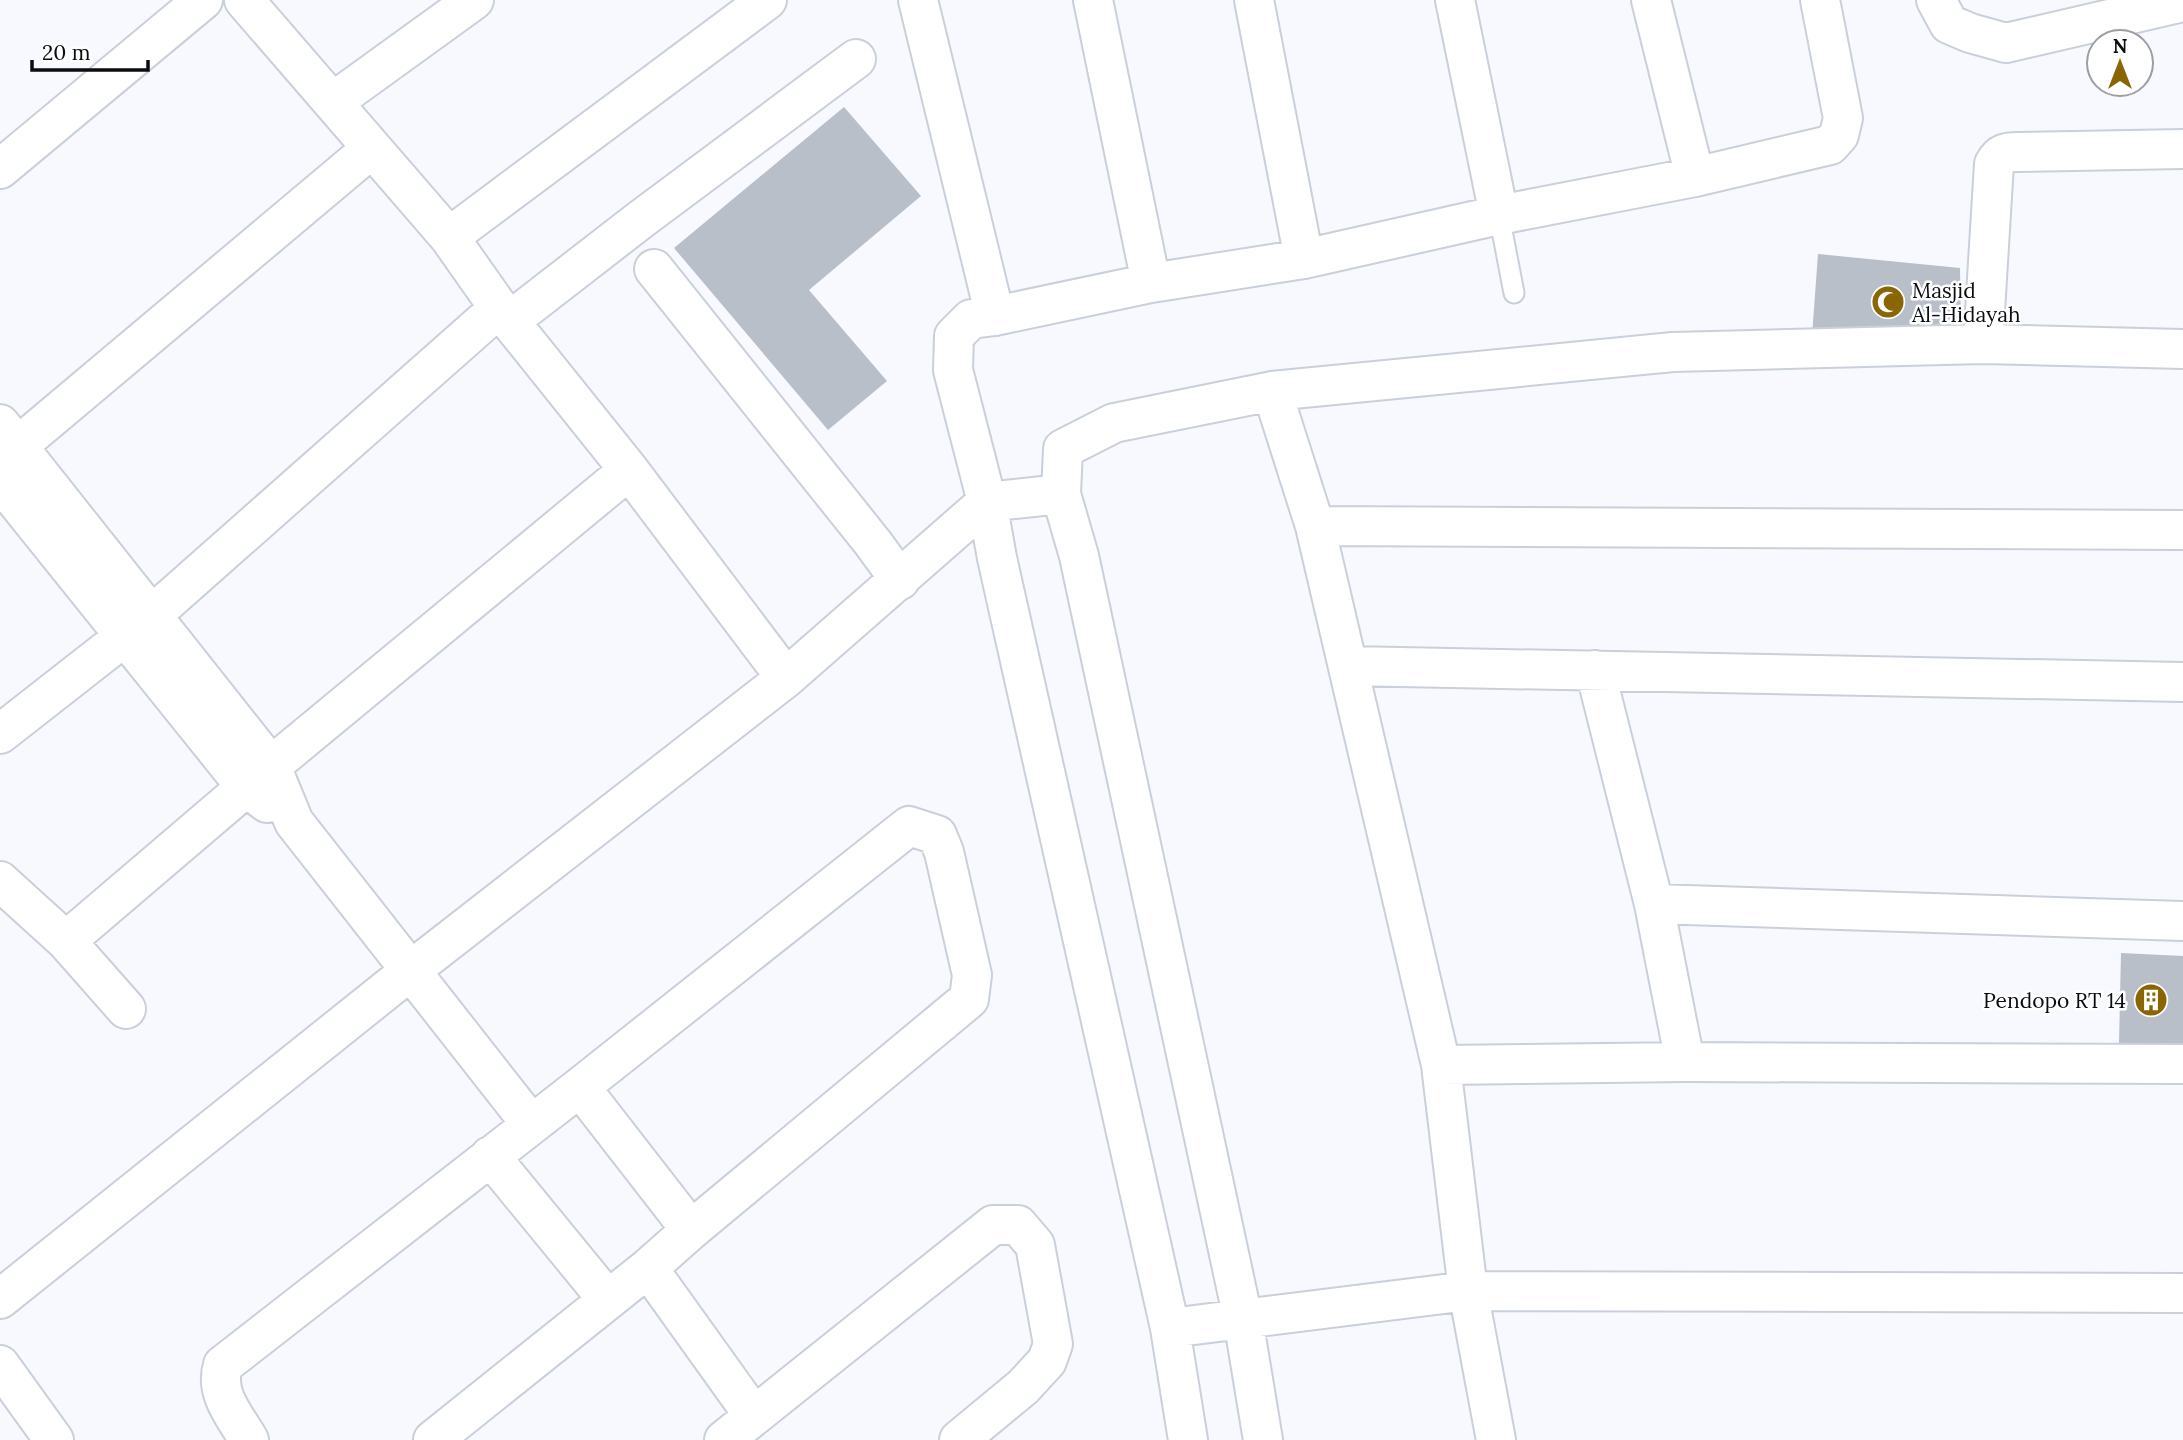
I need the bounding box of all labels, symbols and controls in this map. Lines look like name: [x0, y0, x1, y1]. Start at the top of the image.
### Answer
scale bar: [32, 28, 147, 72]
north arrow: [2085, 28, 2155, 98]
text: N: [2113, 34, 2128, 58]
text: 20 m: [42, 39, 91, 66]
place label: Masjid Al-Hidayah: [1911, 277, 2021, 328]
mosque icon: Masjid Al-Hidayah: [1869, 283, 1907, 321]
building icon: Pendopo RT 14: [2132, 981, 2170, 1019]
place label: Pendopo RT 14: [1983, 987, 2126, 1014]

